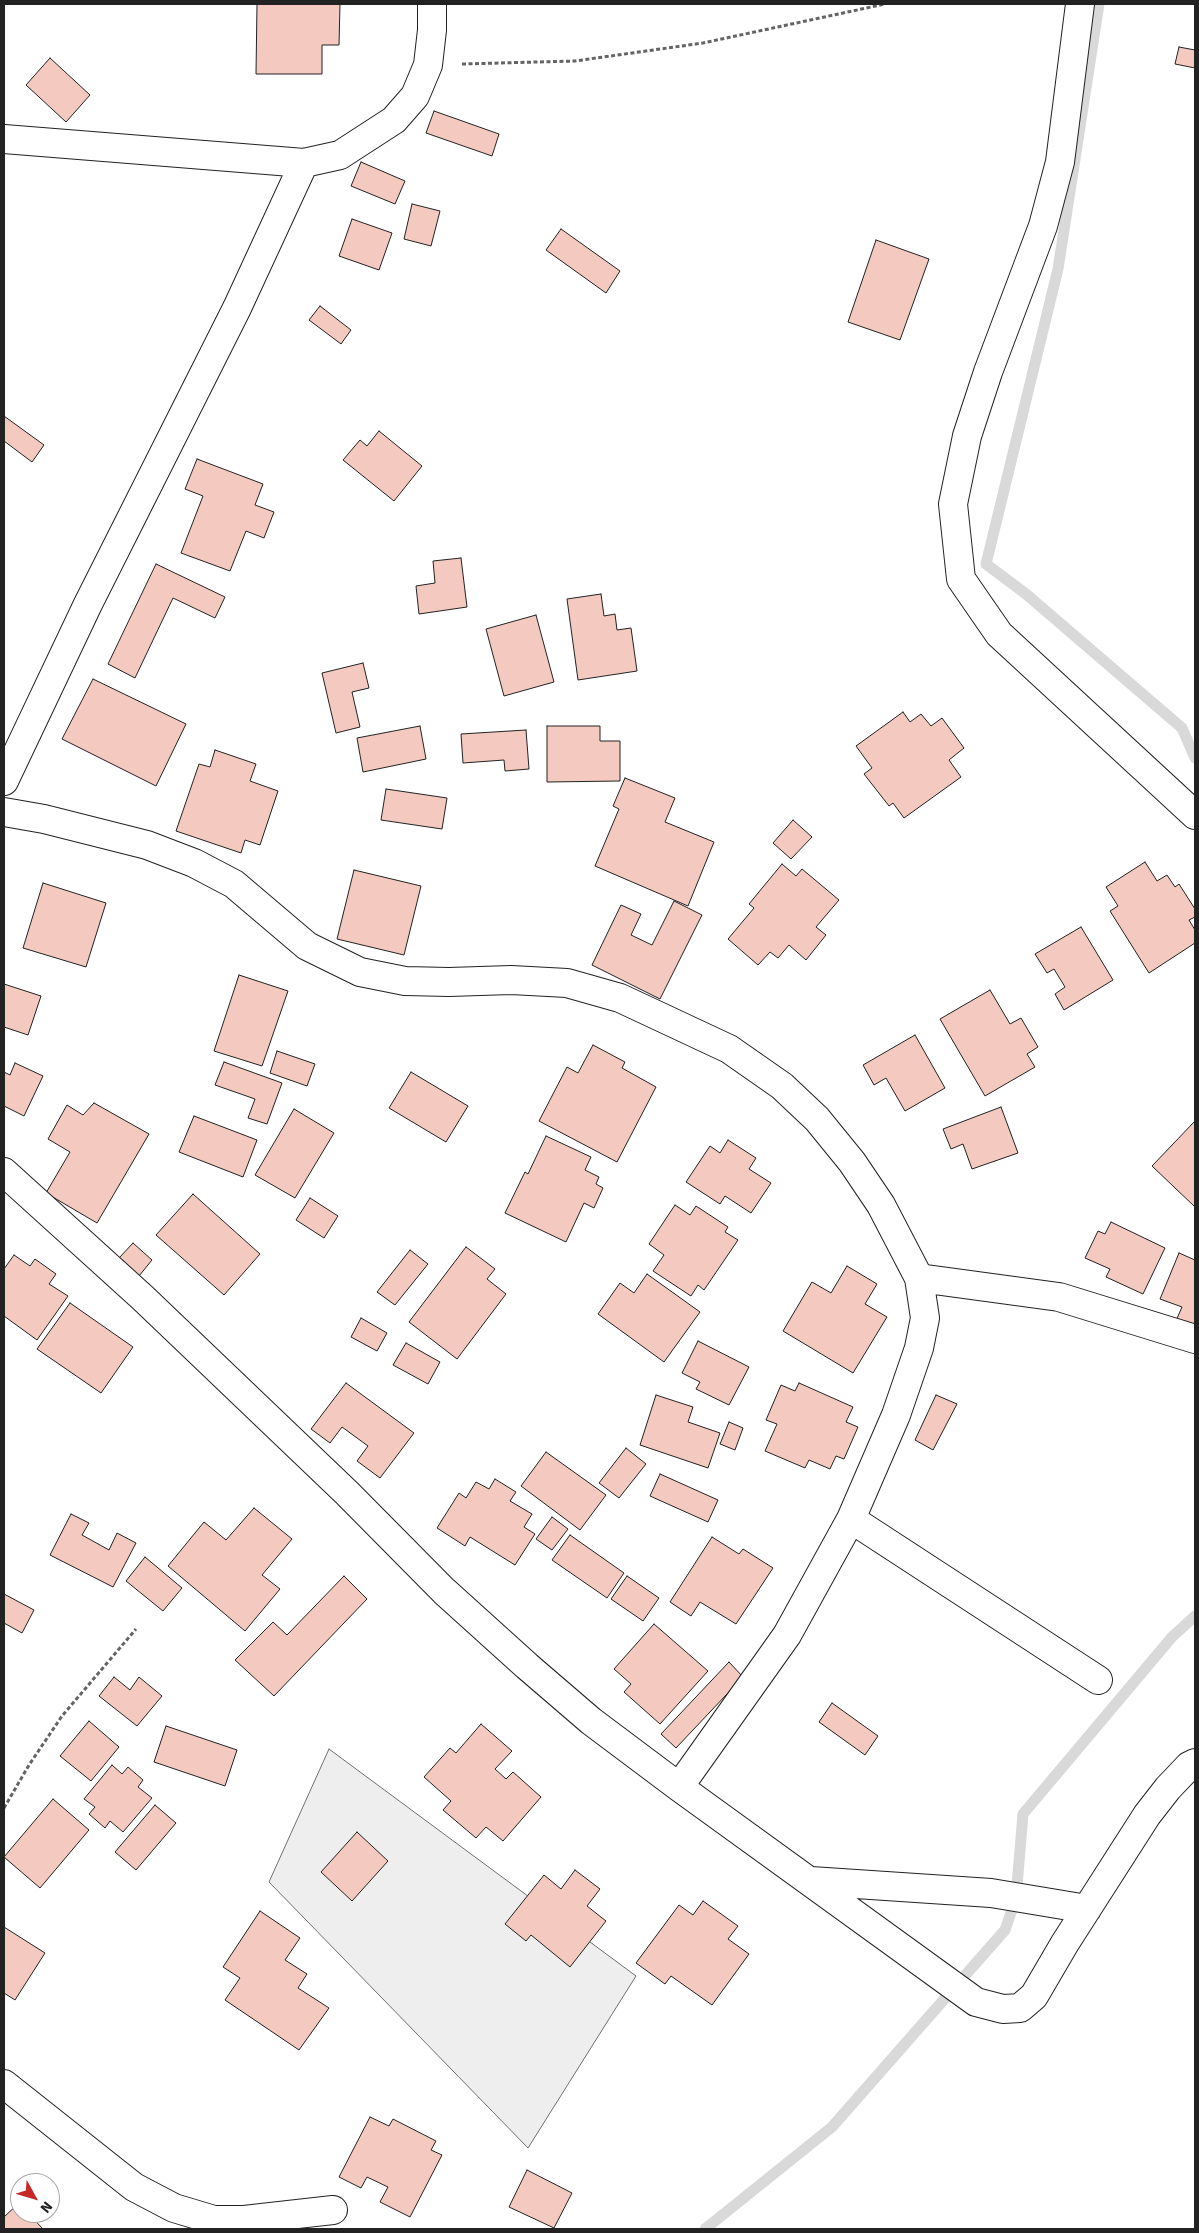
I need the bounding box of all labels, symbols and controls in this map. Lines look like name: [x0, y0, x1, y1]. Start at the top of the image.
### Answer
north arrow: [10, 2173, 60, 2223]
text: N: [37, 2198, 56, 2216]

